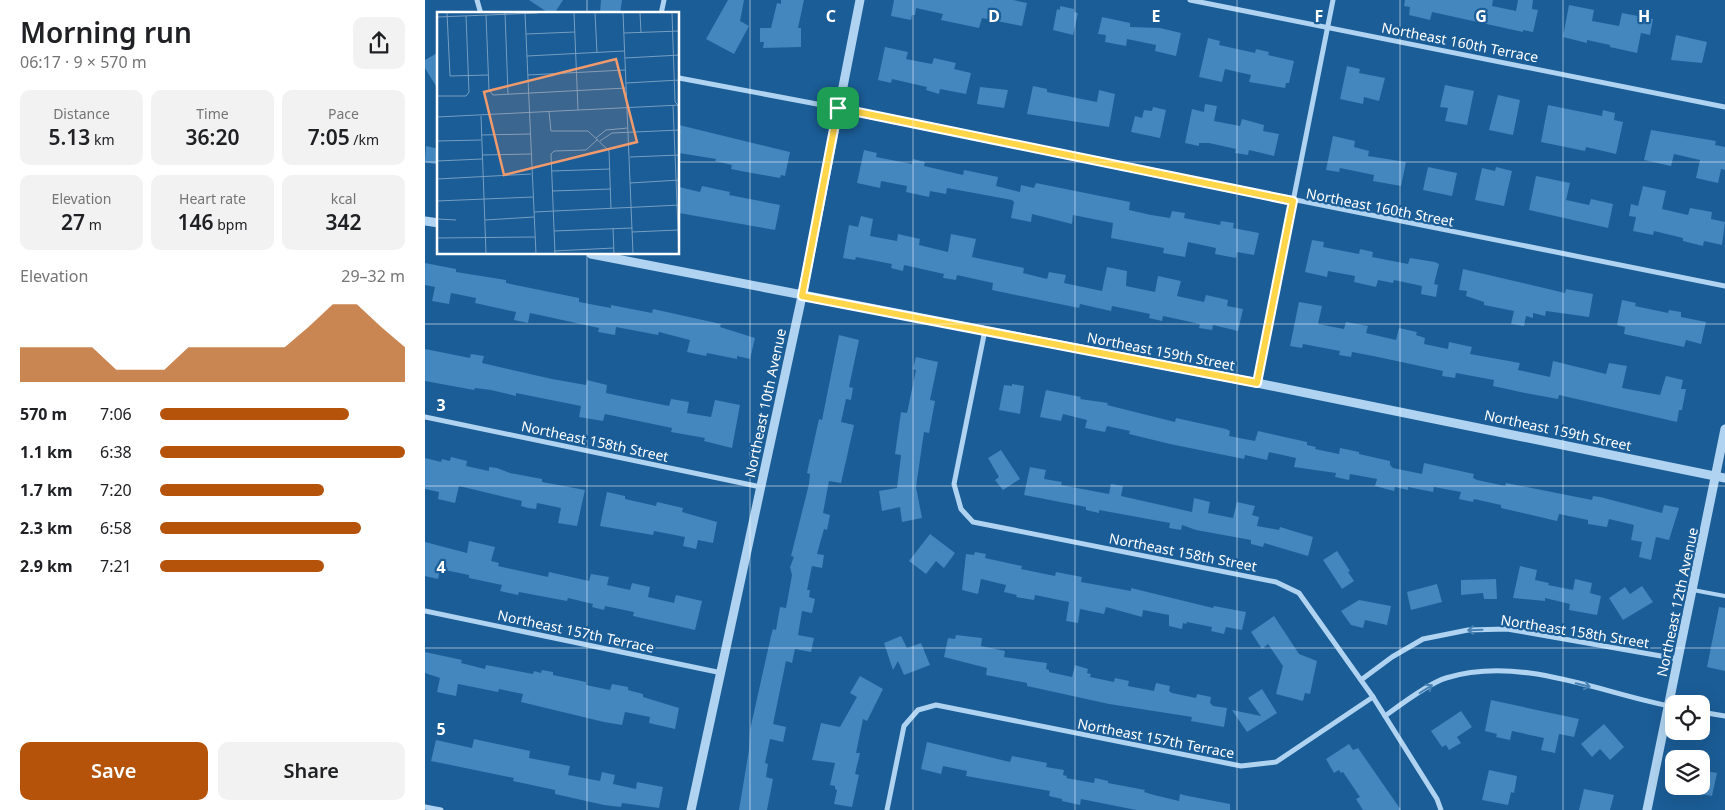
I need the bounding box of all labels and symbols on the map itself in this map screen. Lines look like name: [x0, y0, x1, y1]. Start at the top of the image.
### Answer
text: C: [826, 5, 836, 27]
text: D: [988, 5, 1000, 27]
text: E: [1152, 5, 1161, 27]
text: F: [1315, 5, 1323, 27]
text: G: [1475, 5, 1487, 27]
text: H: [1638, 5, 1650, 27]
inset map: [437, 12, 680, 255]
street label: Northeast 160th Terrace: [1380, 17, 1540, 67]
pin: [817, 87, 859, 129]
street label: Northeast 160th Street: [1304, 183, 1456, 231]
street label: Northeast 10th Avenue: [740, 326, 790, 479]
street label: Northeast 159th Street: [1085, 327, 1237, 375]
text: 3: [436, 394, 446, 416]
street label: Northeast 159th Street: [1483, 405, 1633, 455]
street label: Northeast 158th Street: [520, 416, 670, 466]
street label: Northeast 12th Avenue: [1652, 525, 1702, 678]
street label: Northeast 158th Street: [1107, 528, 1259, 576]
text: 4: [436, 556, 446, 578]
street label: Northeast 157th Terrace: [496, 605, 656, 657]
street label: Northeast 158th Street: [1499, 610, 1651, 652]
one-way arrow: [1467, 625, 1484, 635]
one-way arrow: [1575, 681, 1591, 690]
one-way arrow: [1418, 684, 1432, 694]
street label: Northeast 157th Terrace: [1076, 713, 1236, 763]
text: 5: [436, 718, 446, 740]

